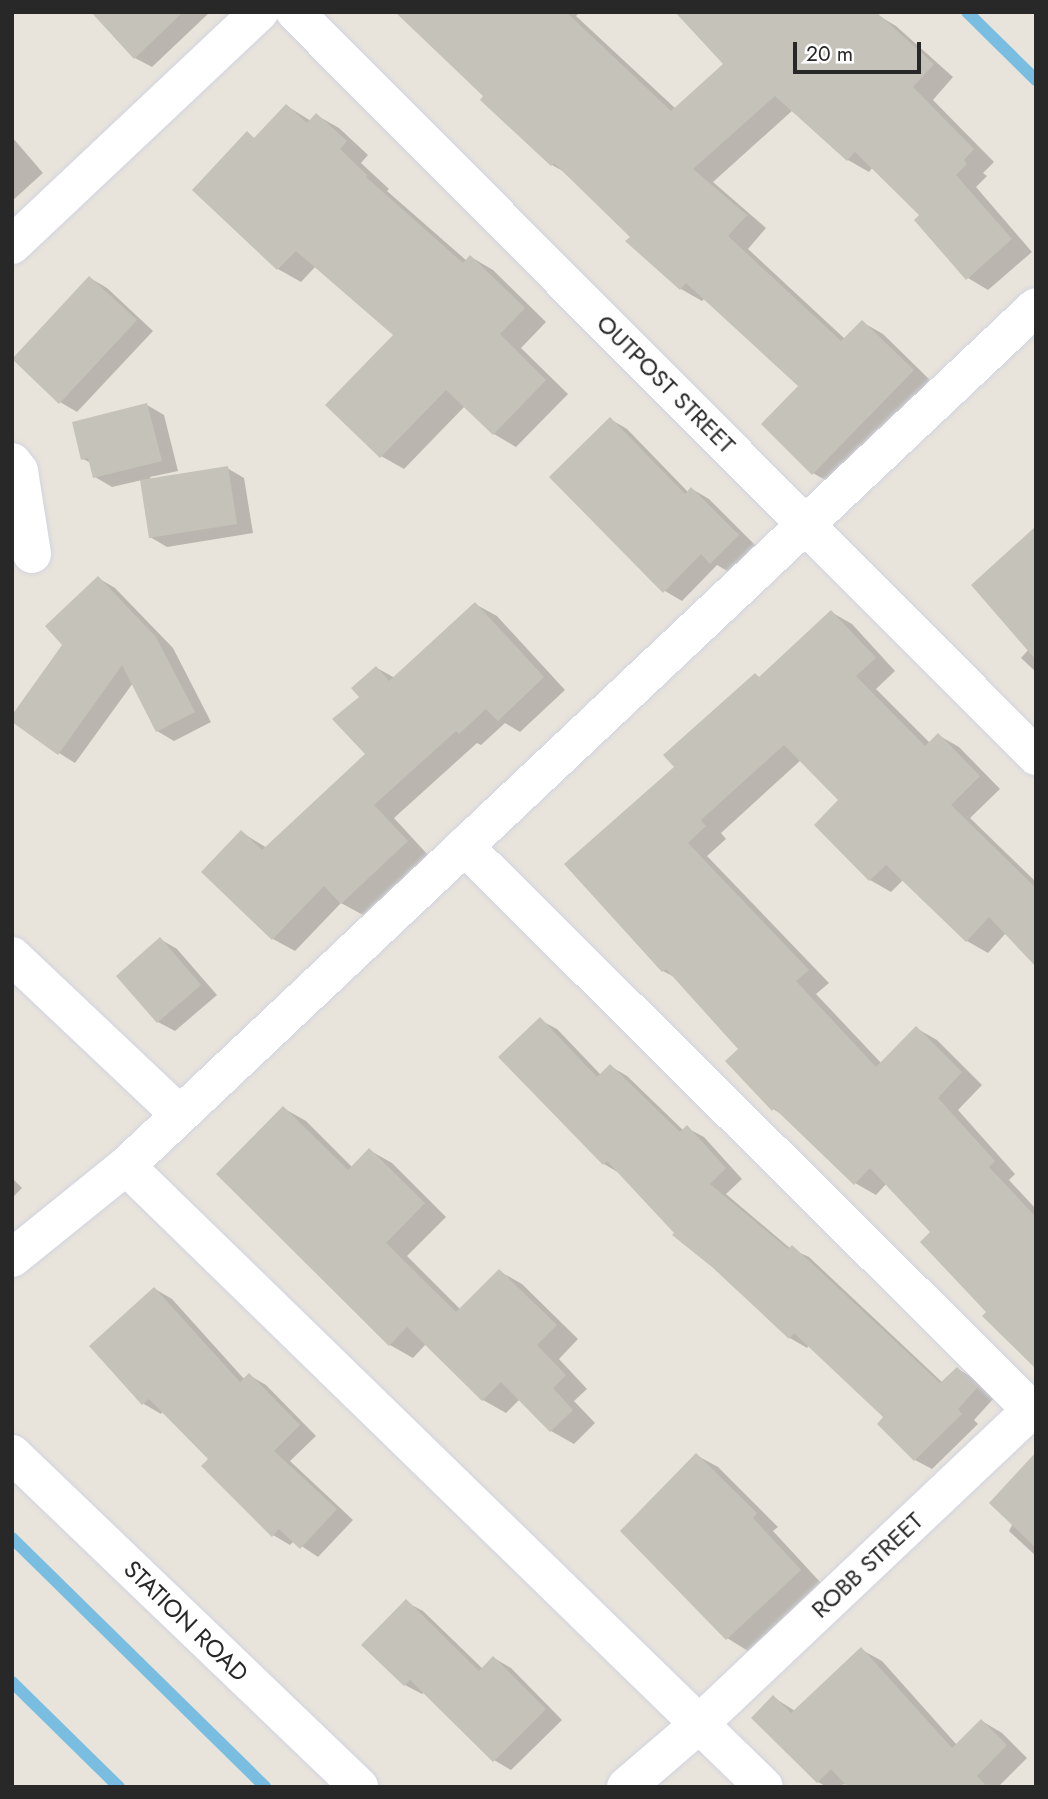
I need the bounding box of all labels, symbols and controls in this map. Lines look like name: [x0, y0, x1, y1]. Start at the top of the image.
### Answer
scale bar: [796, 28, 924, 72]
text: 20 m: [806, 39, 853, 69]
street label: OUTPOST STREET: [591, 309, 741, 459]
street label: ROBB STREET: [805, 1506, 929, 1624]
street label: STATION ROAD: [118, 1554, 254, 1688]

